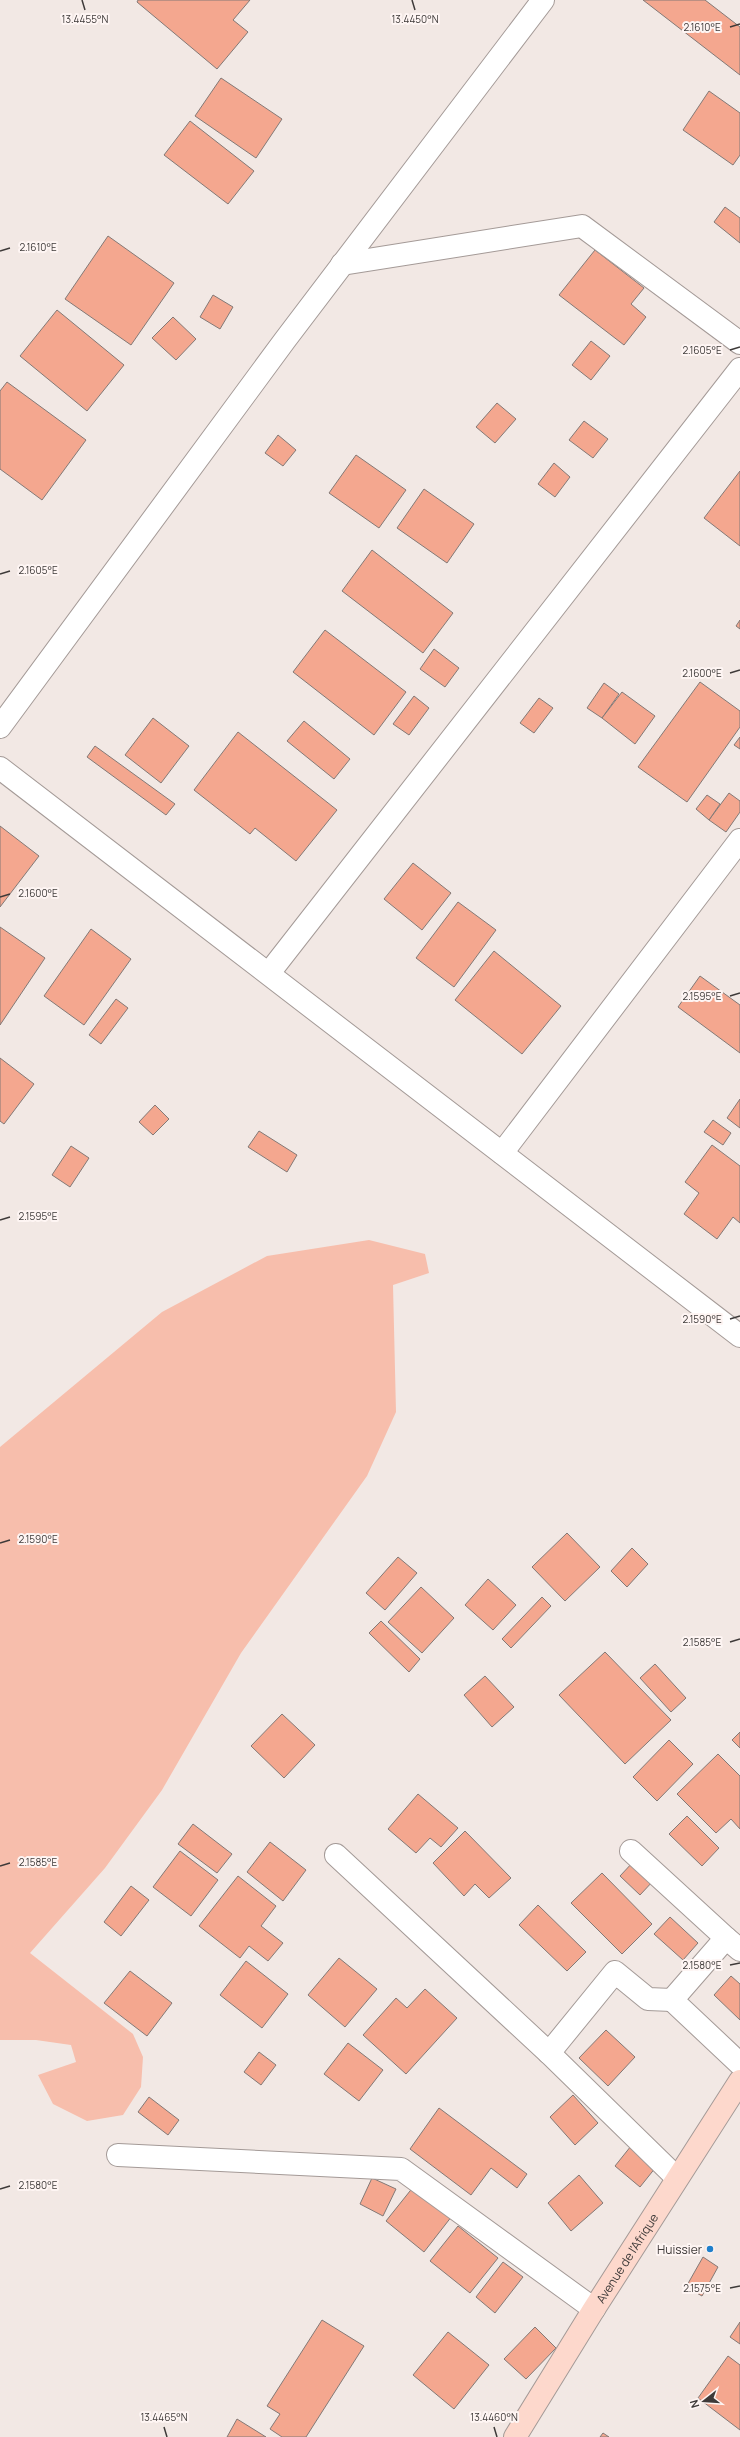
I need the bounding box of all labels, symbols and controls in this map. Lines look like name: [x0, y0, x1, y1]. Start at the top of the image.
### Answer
text: 13.4455°N: [62, 12, 109, 26]
text: 13.4450°N: [391, 12, 439, 26]
text: 2.1610°E: [683, 20, 721, 34]
text: 2.1610°E: [19, 240, 57, 254]
text: 2.1605°E: [682, 343, 722, 357]
text: 2.1605°E: [18, 563, 58, 577]
text: 2.1600°E: [682, 666, 722, 680]
text: 2.1600°E: [18, 886, 58, 900]
text: 2.1595°E: [683, 989, 722, 1003]
text: 2.1595°E: [19, 1209, 58, 1223]
text: 2.1590°E: [682, 1312, 722, 1326]
text: 2.1590°E: [18, 1532, 58, 1546]
text: 2.1585°E: [683, 1635, 722, 1649]
text: 2.1585°E: [19, 1855, 58, 1869]
text: 2.1580°E: [683, 1958, 722, 1972]
text: 2.1580°E: [19, 2178, 58, 2192]
street label: Avenue de l'Afrique: [592, 2210, 662, 2306]
place label: Huissier: [657, 2241, 703, 2258]
marker: Huissier: [705, 2244, 715, 2254]
text: 2.1575°E: [683, 2281, 721, 2295]
north arrow: [684, 2381, 724, 2421]
text: N: [686, 2398, 702, 2410]
text: 13.4465°N: [140, 2410, 188, 2424]
text: 13.4460°N: [470, 2410, 518, 2424]

